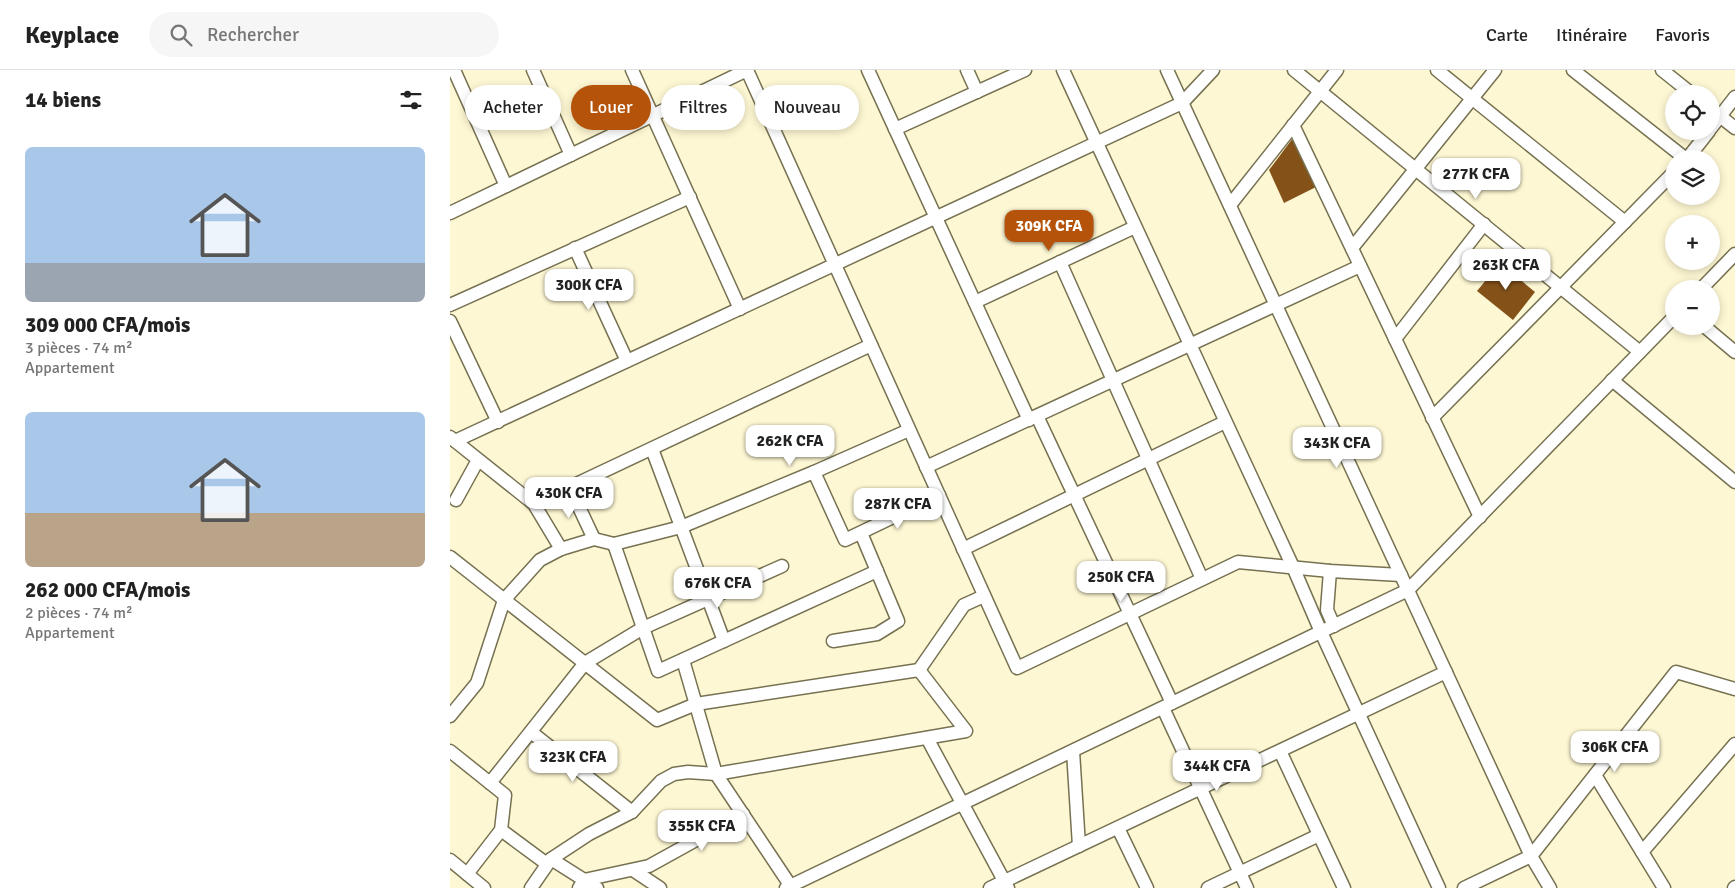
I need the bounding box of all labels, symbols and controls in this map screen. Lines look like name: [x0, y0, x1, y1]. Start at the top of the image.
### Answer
search box: [149, 12, 499, 57]
text: Keyplace: [25, 20, 119, 50]
icon: search: [167, 21, 195, 49]
text: Rechercher: [207, 23, 299, 47]
text: Carte: [1486, 24, 1528, 46]
text: Itinéraire: [1556, 24, 1627, 46]
text: Favoris: [1655, 24, 1710, 46]
chip: Acheter: [465, 85, 561, 130]
chip: Louer: [571, 85, 651, 130]
chip: Filtres: [661, 85, 745, 130]
chip: Nouveau: [755, 85, 859, 130]
map controls: [1665, 85, 1720, 335]
button: locate: [1665, 85, 1720, 140]
icon: filters: [397, 86, 425, 114]
text: 14 biens: [25, 87, 101, 113]
button: layers: [1665, 150, 1720, 205]
pin: 277K CFA: [1424, 158, 1528, 200]
text: 277K CFA: [1443, 164, 1509, 184]
icon: home: [180, 180, 270, 270]
pin: 309K CFA: [997, 210, 1101, 252]
button: +: [1665, 215, 1720, 270]
text: 309K CFA: [1016, 216, 1082, 236]
pin: 263K CFA: [1454, 248, 1558, 291]
text: 263K CFA: [1473, 255, 1539, 275]
pin: 300K CFA: [537, 268, 641, 311]
text: 300K CFA: [556, 275, 622, 295]
button: −: [1665, 280, 1720, 335]
text: 309 000 CFA/mois: [25, 312, 190, 338]
text: 3 pièces · 74 m²: [25, 338, 133, 358]
text: Appartement: [25, 358, 115, 378]
pin: 262K CFA: [738, 424, 842, 467]
pin: 343K CFA: [1285, 426, 1389, 469]
text: 262K CFA: [757, 431, 823, 451]
text: 343K CFA: [1304, 433, 1370, 453]
icon: home: [180, 445, 270, 535]
pin: 430K CFA: [517, 476, 621, 519]
text: 430K CFA: [536, 483, 602, 503]
pin: 287K CFA: [846, 488, 950, 530]
text: 287K CFA: [865, 494, 931, 514]
pin: 250K CFA: [1069, 560, 1173, 603]
pin: 676K CFA: [666, 566, 770, 609]
text: 250K CFA: [1088, 567, 1154, 587]
text: 676K CFA: [685, 573, 751, 593]
text: 262 000 CFA/mois: [25, 577, 190, 603]
text: 2 pièces · 74 m²: [25, 603, 133, 623]
text: Appartement: [25, 623, 115, 643]
pin: 306K CFA: [1563, 730, 1667, 773]
text: 306K CFA: [1582, 737, 1648, 757]
pin: 323K CFA: [521, 740, 625, 783]
text: 323K CFA: [540, 747, 606, 767]
pin: 344K CFA: [1165, 750, 1269, 792]
text: 344K CFA: [1184, 756, 1250, 776]
pin: 355K CFA: [650, 810, 754, 852]
text: 355K CFA: [669, 816, 735, 836]

